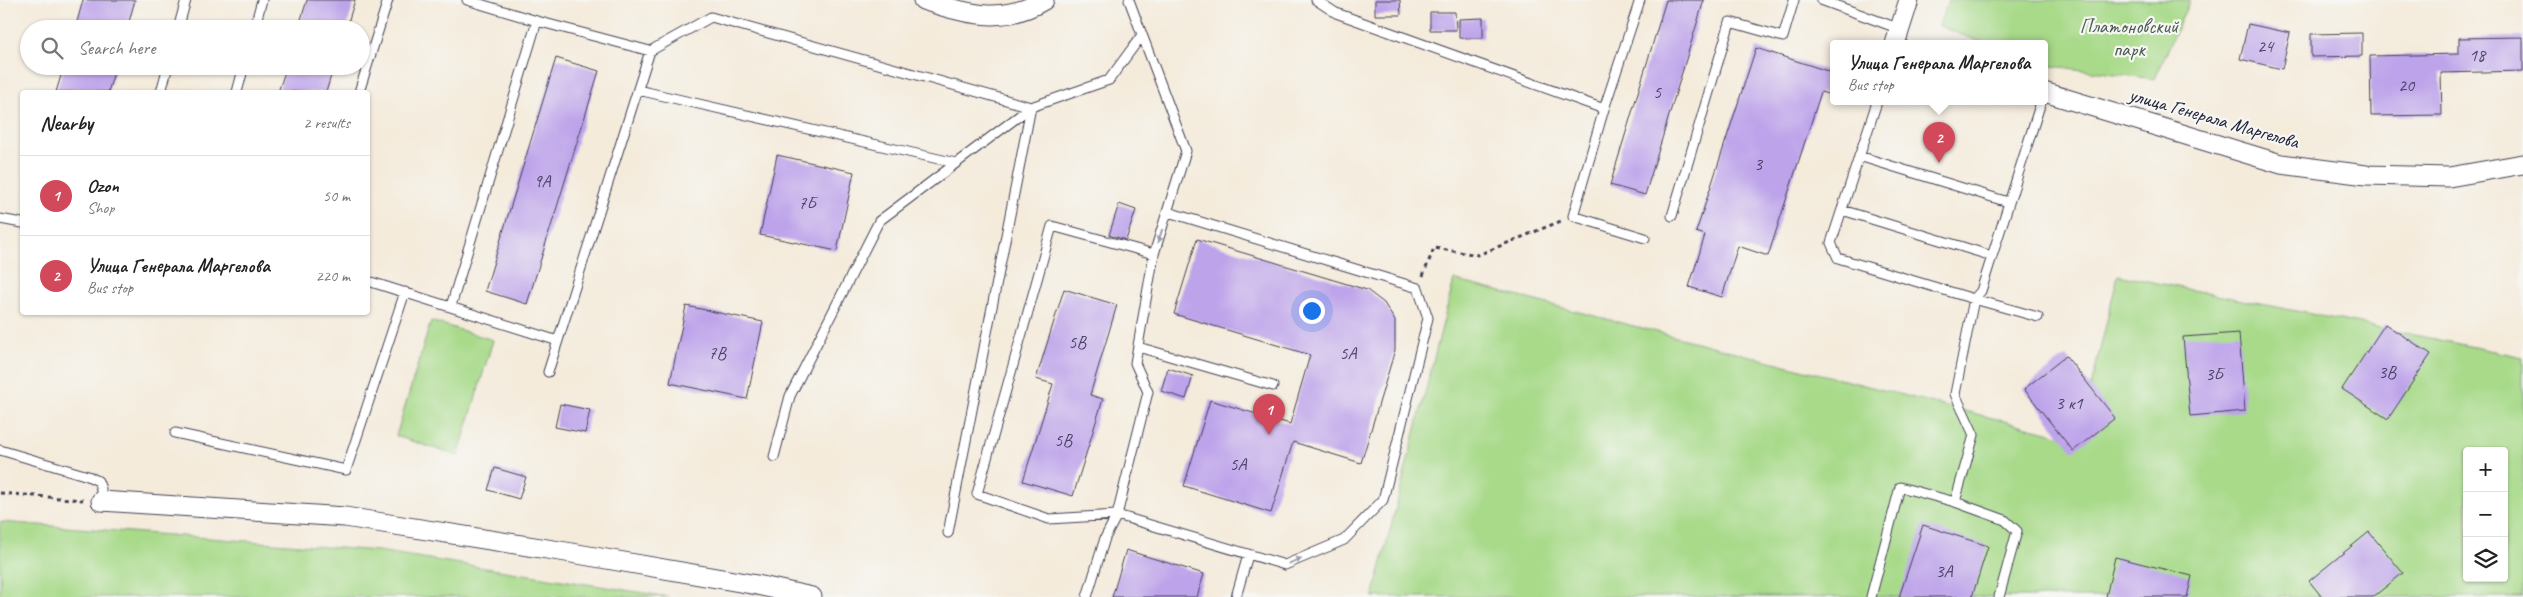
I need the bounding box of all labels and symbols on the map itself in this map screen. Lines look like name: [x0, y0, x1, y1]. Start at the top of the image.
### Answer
park label: Платоновский парк: [2080, 14, 2180, 62]
house number: 24: [2257, 35, 2275, 57]
house number: 18: [2469, 44, 2487, 66]
house number: 20: [2398, 74, 2416, 96]
house number: 5: [1653, 81, 1662, 103]
street label: улица Генерала Маргелова: [2125, 82, 2304, 155]
pin: 2: [1923, 122, 1955, 163]
house number: 3: [1754, 153, 1764, 175]
house number: 9А: [533, 170, 552, 192]
house number: 7Б: [798, 192, 818, 214]
one-way arrow: [1155, 229, 1163, 244]
your location: [1299, 298, 1325, 324]
house number: 5В: [1068, 331, 1087, 353]
house number: 7В: [708, 342, 727, 364]
house number: 5А: [1339, 342, 1358, 364]
house number: 3В: [2378, 361, 2397, 383]
house number: 3Б: [2205, 363, 2225, 385]
house number: 3 к1: [2055, 392, 2083, 414]
pin: 1: [1253, 394, 1285, 435]
house number: 5В: [1054, 429, 1073, 451]
house number: 5А: [1229, 453, 1248, 475]
one-way arrow: [1287, 556, 1302, 564]
house number: 3А: [1935, 560, 1954, 582]

